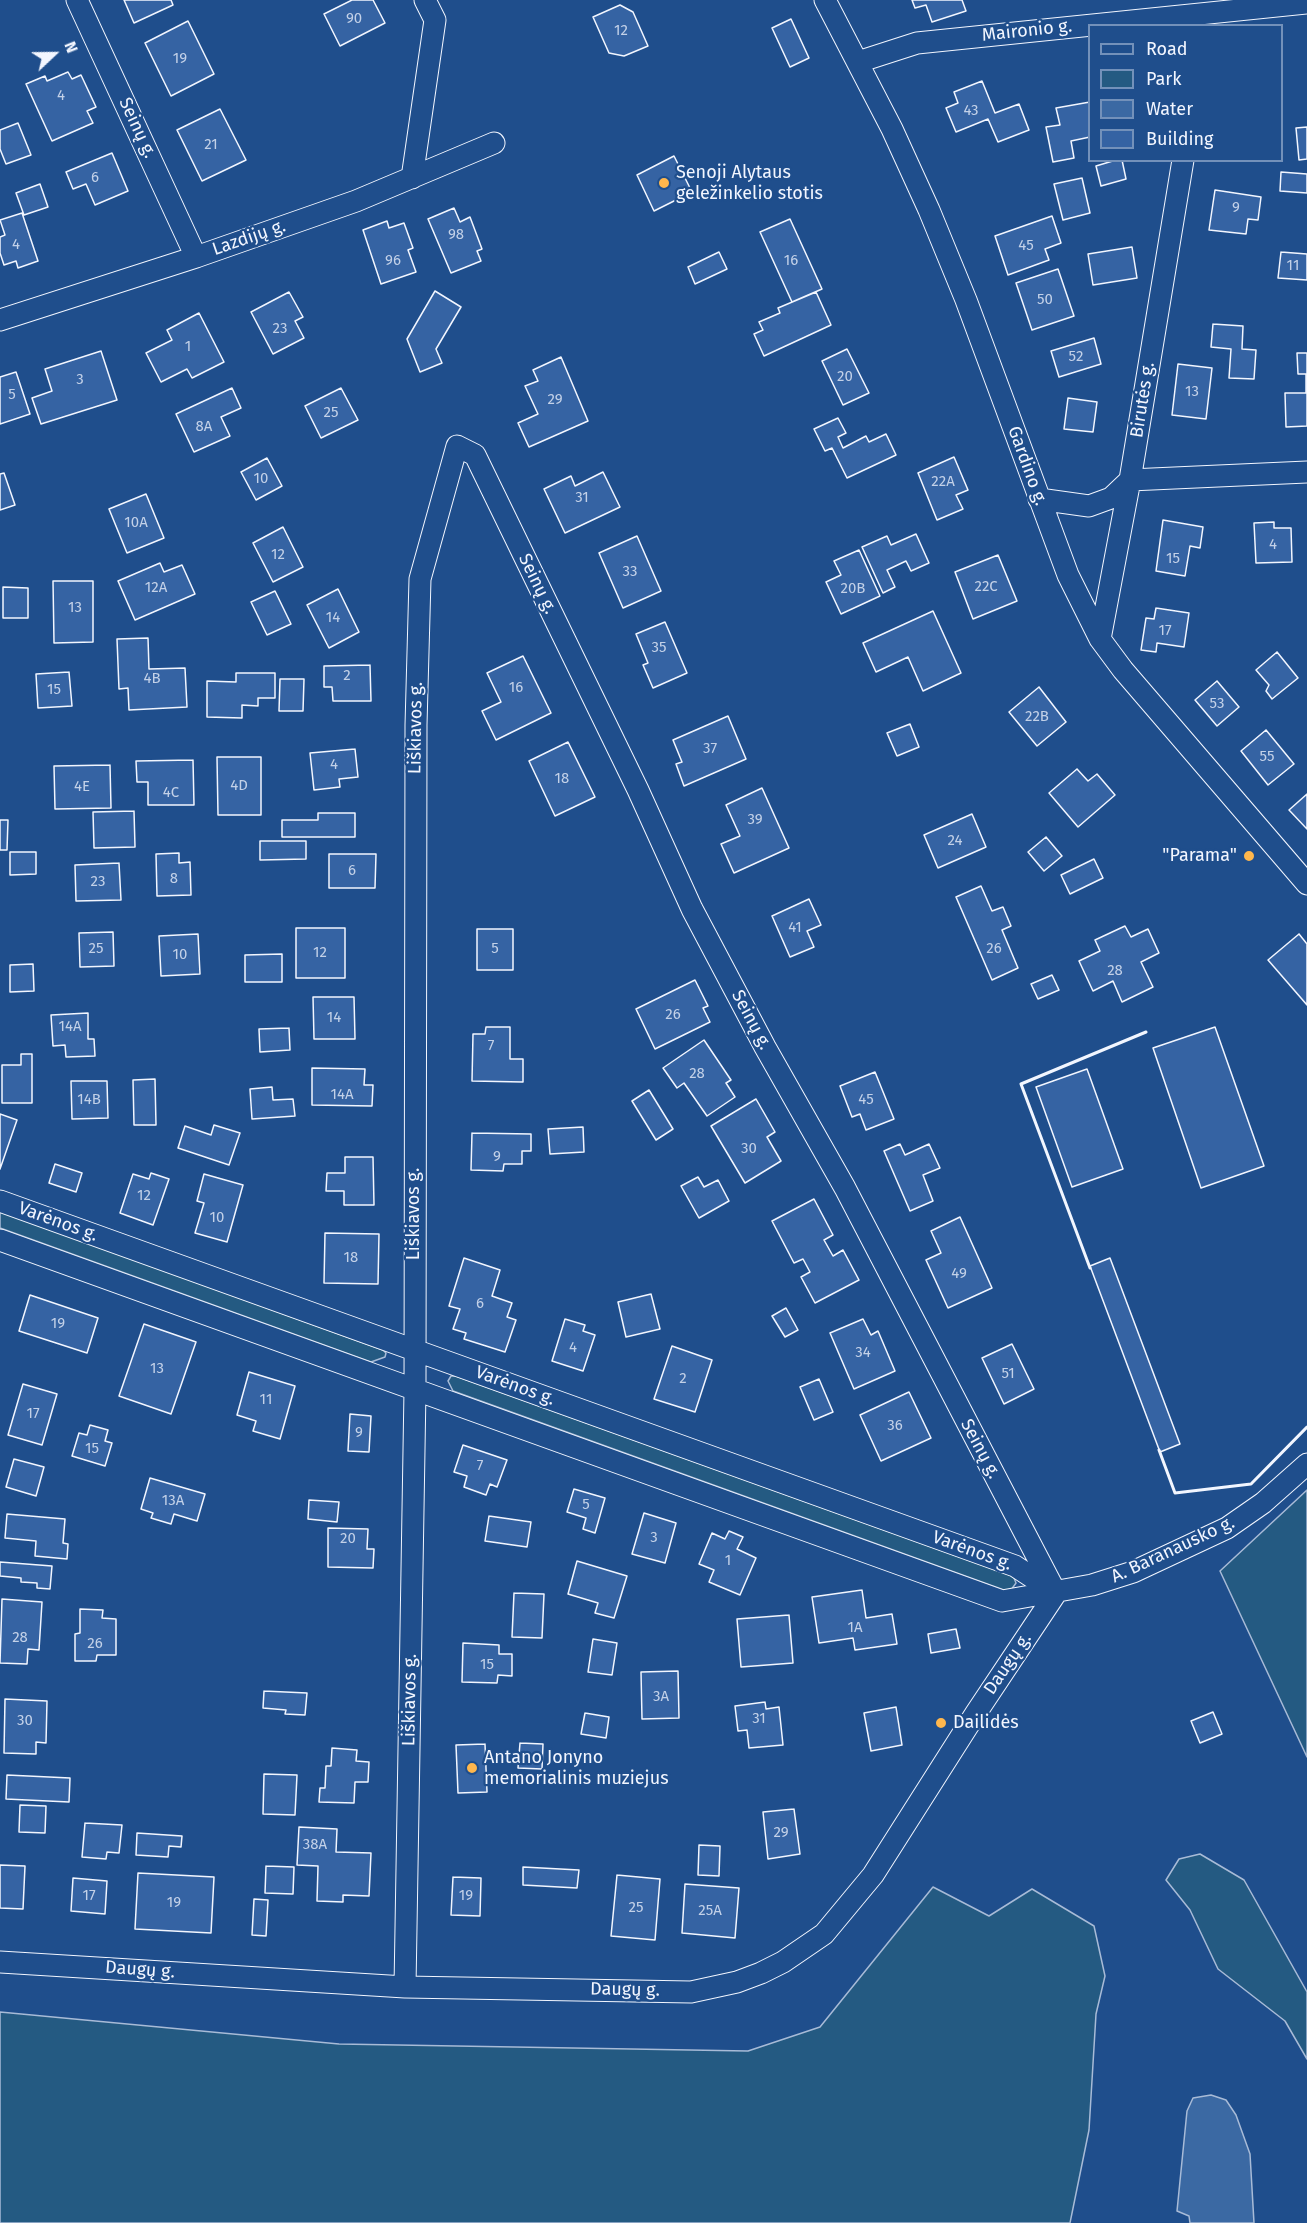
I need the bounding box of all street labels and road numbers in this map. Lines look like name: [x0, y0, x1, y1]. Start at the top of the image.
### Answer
street label: Maironio g.: [981, 16, 1073, 46]
street label: Seinų g.: [114, 94, 160, 162]
street label: Lazdijų g.: [209, 215, 289, 261]
street label: Birutės g.: [1126, 361, 1160, 439]
street label: Gardino g.: [1003, 423, 1051, 509]
street label: Seinų g.: [513, 550, 561, 618]
street label: Liškiavos g.: [404, 682, 428, 774]
street label: Seinų g.: [726, 987, 776, 1053]
street label: Liškiavos g.: [403, 1168, 425, 1260]
street label: Varėnos g.: [15, 1198, 101, 1246]
street label: Varėnos g.: [472, 1362, 558, 1410]
street label: Seinų g.: [955, 1416, 1005, 1482]
street label: A. Baranausko g.: [1108, 1512, 1238, 1588]
street label: Varėnos g.: [929, 1527, 1015, 1575]
street label: Daugų g.: [980, 1629, 1036, 1699]
street label: Liškiavos g.: [398, 1654, 422, 1746]
street label: Daugų g.: [104, 1957, 176, 1983]
street label: Daugų g.: [590, 1979, 660, 2001]

